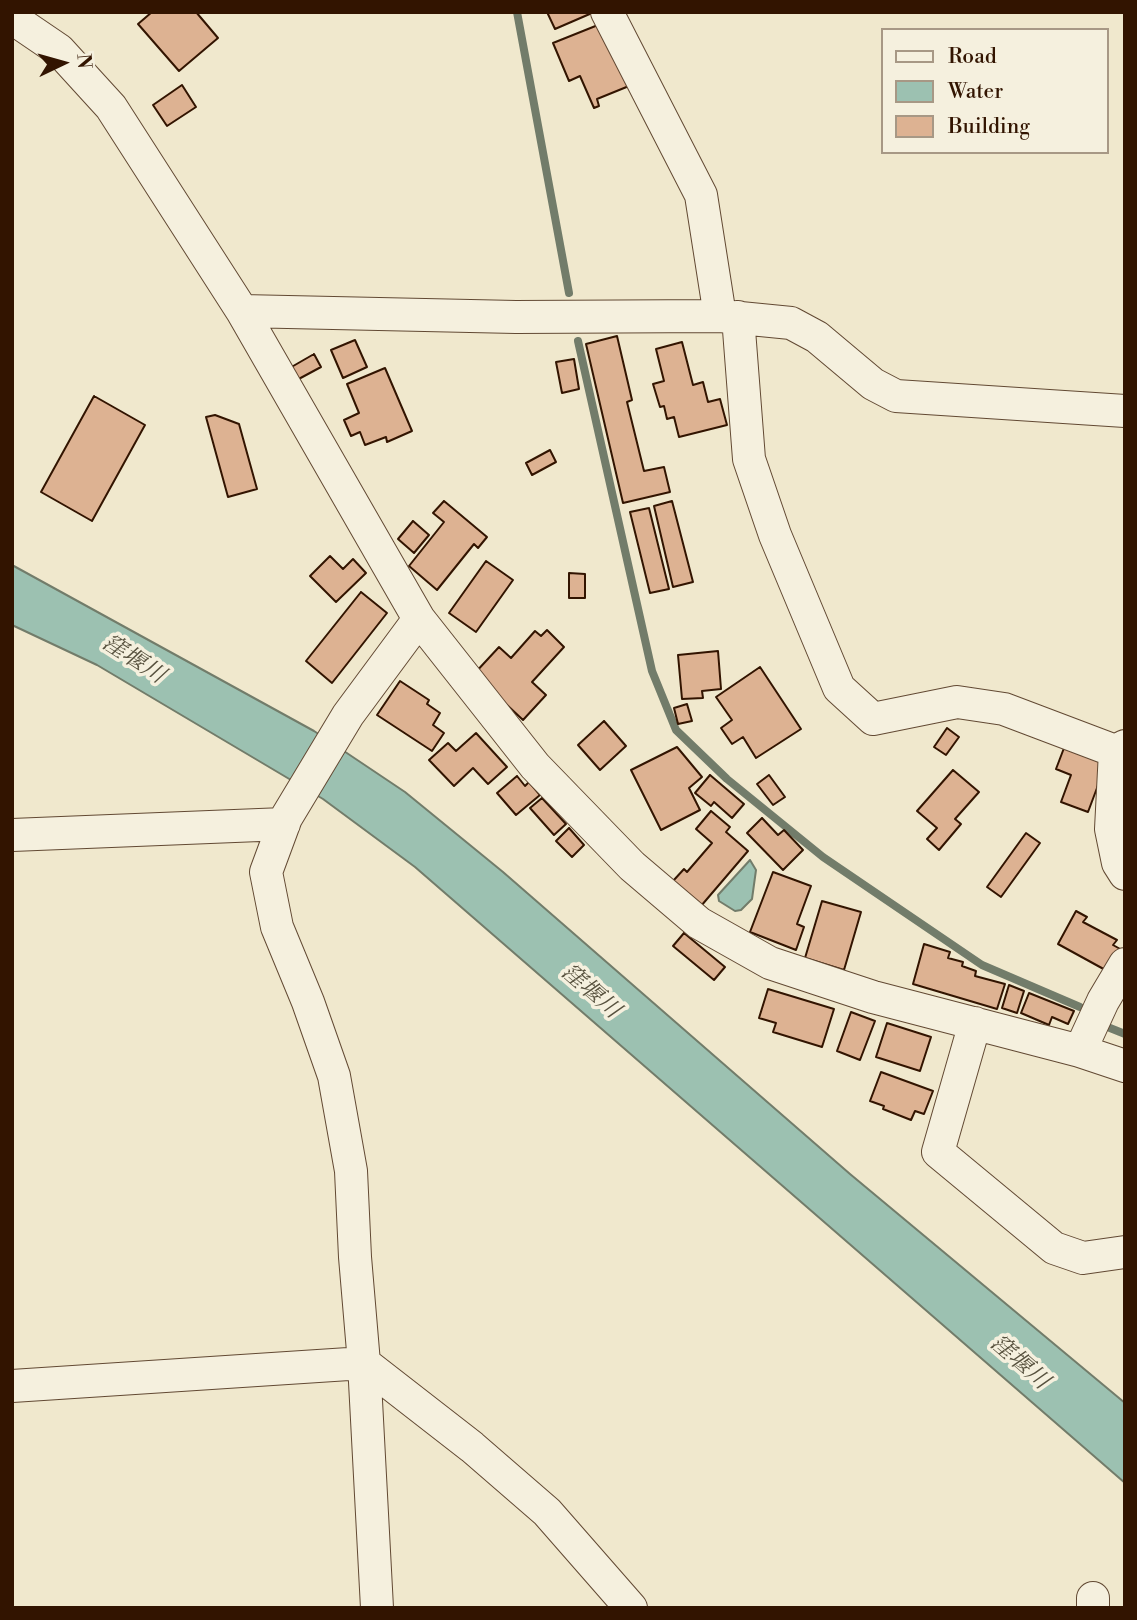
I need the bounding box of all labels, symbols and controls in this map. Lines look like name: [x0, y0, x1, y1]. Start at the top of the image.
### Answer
north arrow: [28, 28, 98, 98]
legend: [881, 28, 1109, 154]
text: Road: [948, 44, 997, 70]
text: N: [71, 53, 97, 70]
text: Water: [948, 79, 1003, 105]
text: Building: [948, 114, 1030, 140]
water label: 窪堰川: [97, 630, 169, 690]
water label: 窪堰川: [555, 959, 625, 1025]
water label: 窪堰川: [984, 1330, 1054, 1396]

